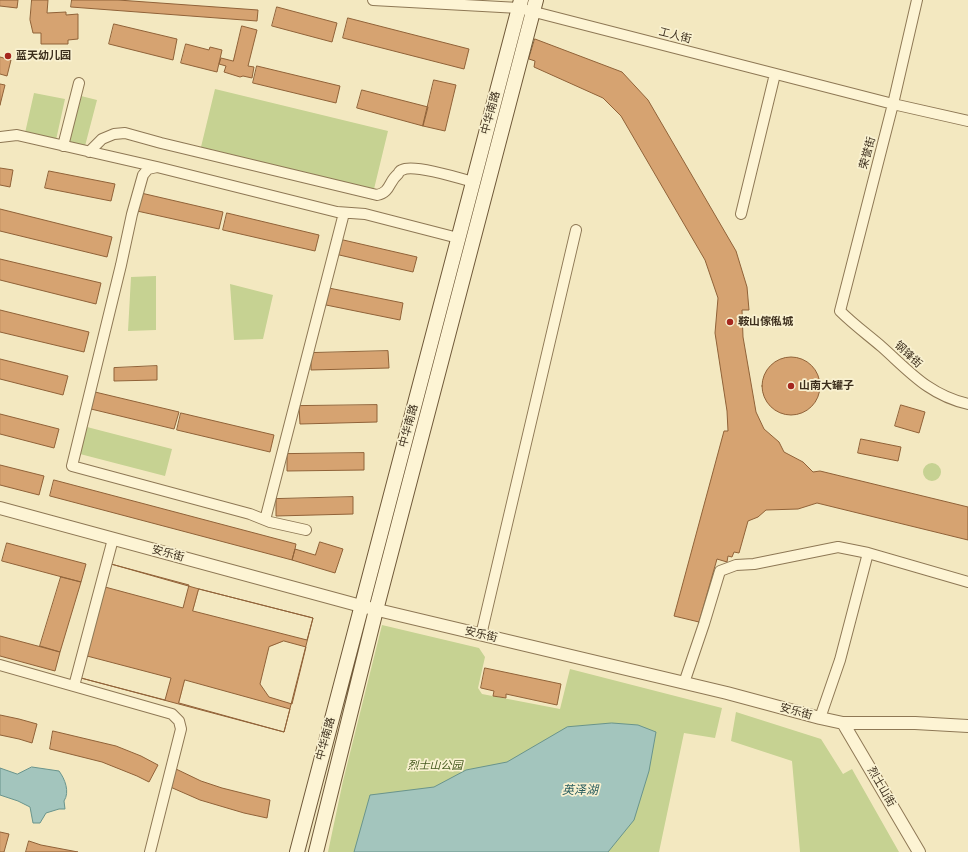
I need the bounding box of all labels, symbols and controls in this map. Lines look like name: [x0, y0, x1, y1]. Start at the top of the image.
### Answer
street label: 工人街: [657, 26, 693, 46]
place label: 蓝天幼儿园: [16, 49, 71, 63]
marker: 蓝天幼儿园: [3, 51, 13, 61]
street label: 中华南路: [479, 90, 503, 136]
street label: 荣誉街: [857, 135, 879, 171]
place label: 鞍山傢俬城: [738, 315, 793, 329]
marker: 鞍山傢俬城: [725, 317, 735, 327]
street label: 钢锋街: [891, 339, 925, 371]
place label: 山南大罐子: [799, 379, 854, 393]
marker: 山南大罐子: [786, 381, 796, 391]
street label: 中华南路: [397, 403, 421, 449]
street label: 安乐街: [150, 543, 186, 565]
street label: 安乐街: [463, 625, 499, 645]
street label: 安乐街: [778, 701, 814, 723]
street label: 中华南路: [314, 716, 338, 762]
park label: 烈士山公园: [408, 759, 462, 773]
street label: 烈士山街: [864, 765, 898, 809]
water label: 英泽湖: [562, 784, 598, 798]

